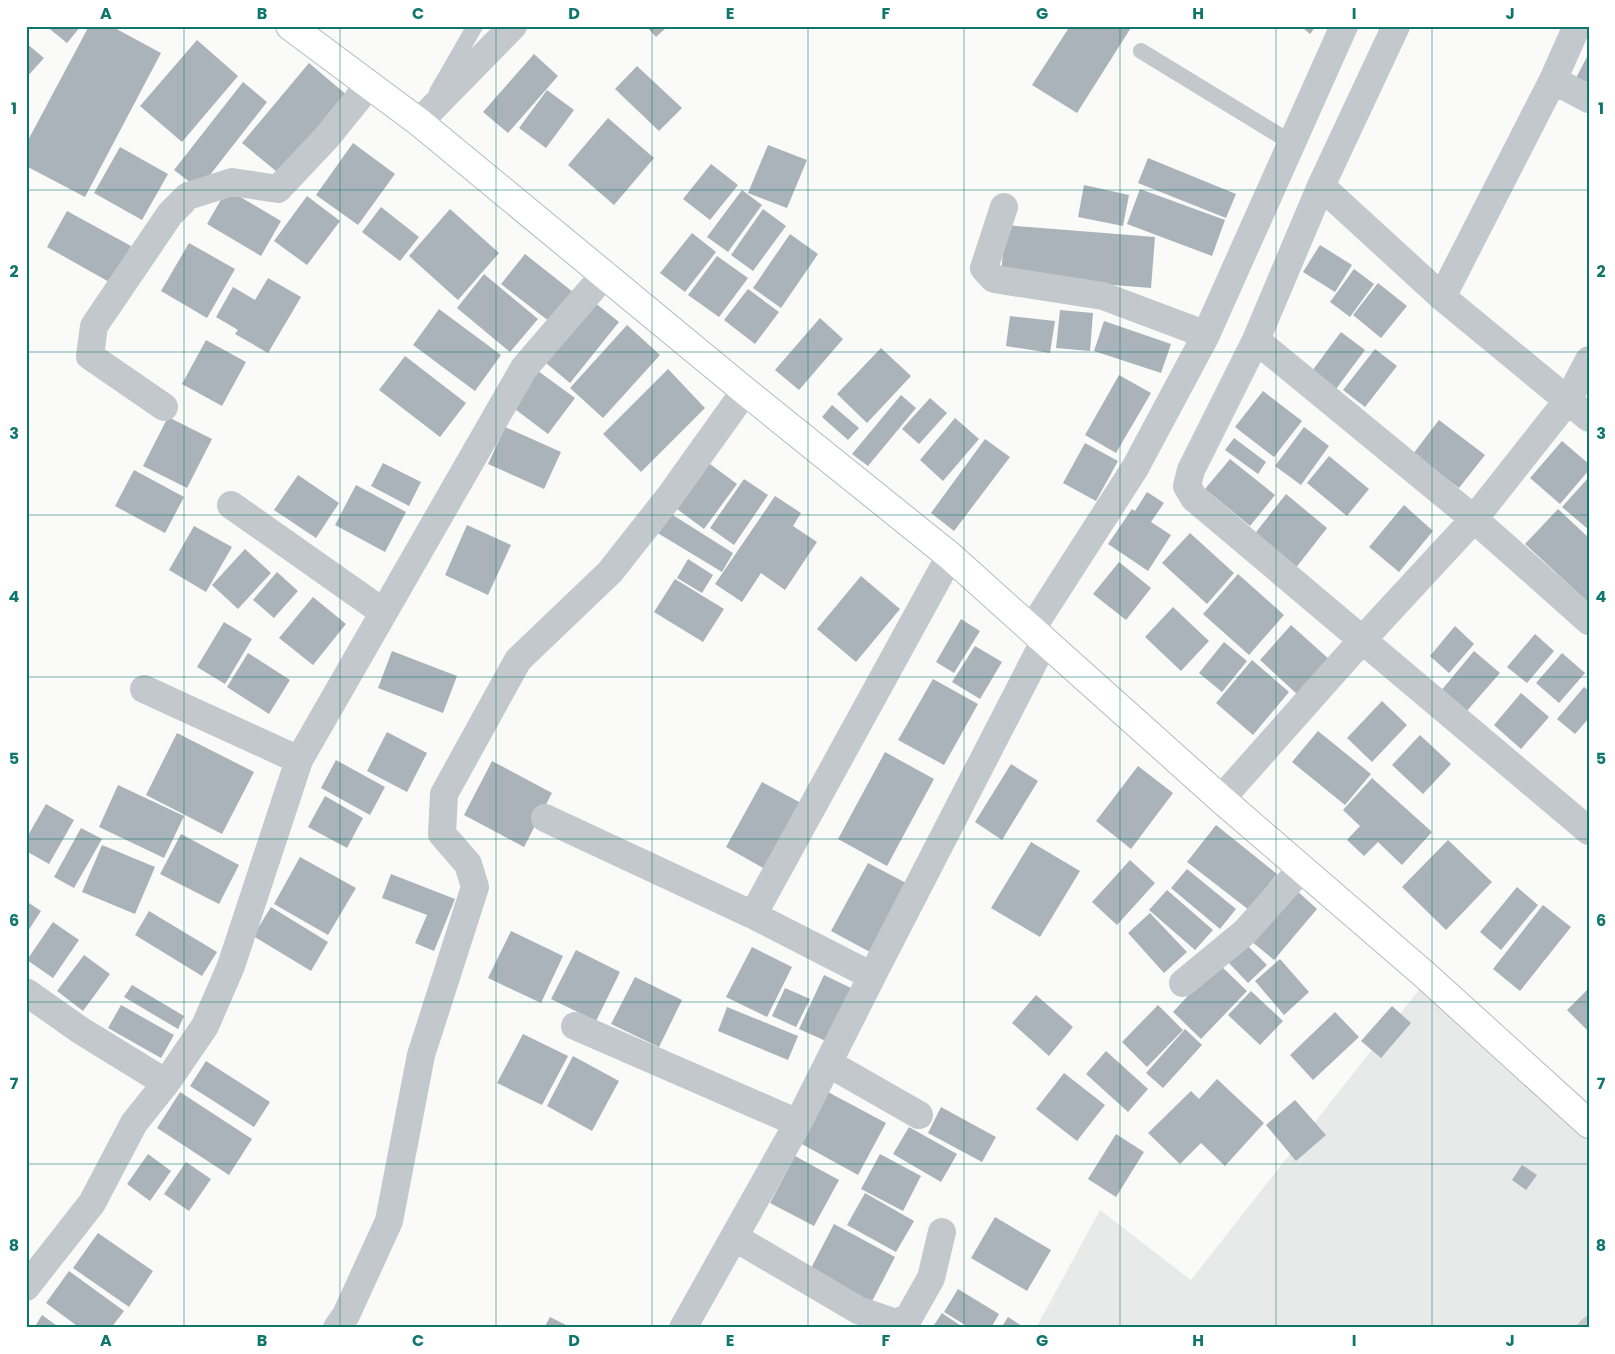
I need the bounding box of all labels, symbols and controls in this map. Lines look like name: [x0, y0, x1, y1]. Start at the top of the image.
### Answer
text: A: [100, 2, 112, 25]
text: B: [257, 2, 267, 25]
text: C: [412, 2, 424, 25]
text: D: [568, 2, 580, 25]
text: E: [726, 2, 734, 25]
text: F: [882, 2, 891, 25]
text: G: [1036, 2, 1048, 25]
text: H: [1192, 2, 1204, 25]
text: I: [1352, 2, 1356, 25]
text: J: [1505, 2, 1515, 25]
text: 1: [11, 97, 17, 120]
text: 1: [1598, 97, 1604, 120]
text: 2: [9, 260, 19, 283]
text: 2: [1596, 260, 1606, 283]
text: 3: [9, 422, 19, 445]
text: 3: [1596, 422, 1606, 445]
text: 4: [9, 585, 20, 608]
text: 4: [1596, 585, 1607, 608]
text: 5: [9, 747, 19, 770]
text: 5: [1596, 747, 1606, 770]
text: 6: [9, 909, 19, 932]
text: 6: [1596, 909, 1606, 932]
text: 7: [10, 1072, 19, 1095]
text: 7: [1597, 1072, 1606, 1095]
text: 8: [9, 1234, 19, 1257]
text: 8: [1596, 1234, 1606, 1257]
text: A: [100, 1329, 112, 1352]
text: B: [257, 1329, 267, 1352]
text: C: [412, 1329, 424, 1352]
text: D: [568, 1329, 580, 1352]
text: E: [726, 1329, 734, 1352]
text: F: [882, 1329, 891, 1352]
text: G: [1036, 1329, 1048, 1352]
text: H: [1192, 1329, 1204, 1352]
text: I: [1352, 1329, 1356, 1352]
text: J: [1505, 1329, 1515, 1352]

